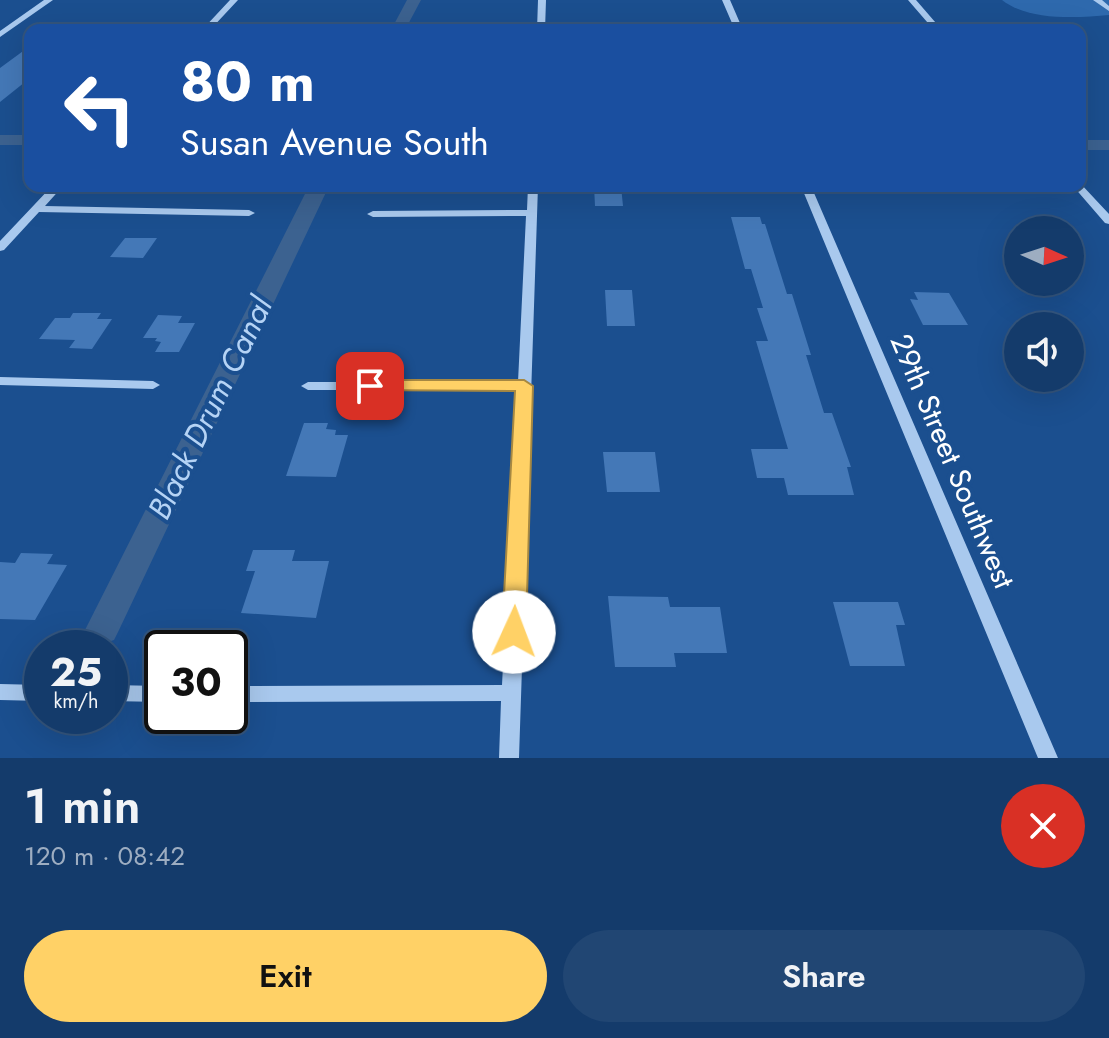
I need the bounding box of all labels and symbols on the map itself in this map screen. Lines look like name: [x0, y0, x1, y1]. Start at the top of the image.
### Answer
north arrow: [1004, 216, 1084, 296]
water label: Black Drum Canal: [136, 287, 285, 527]
street label: 29th Street Southwest: [880, 327, 1026, 596]
pin: [336, 352, 404, 420]
position arrow: [472, 590, 556, 674]
speed limit sign: 30: [144, 630, 248, 734]

